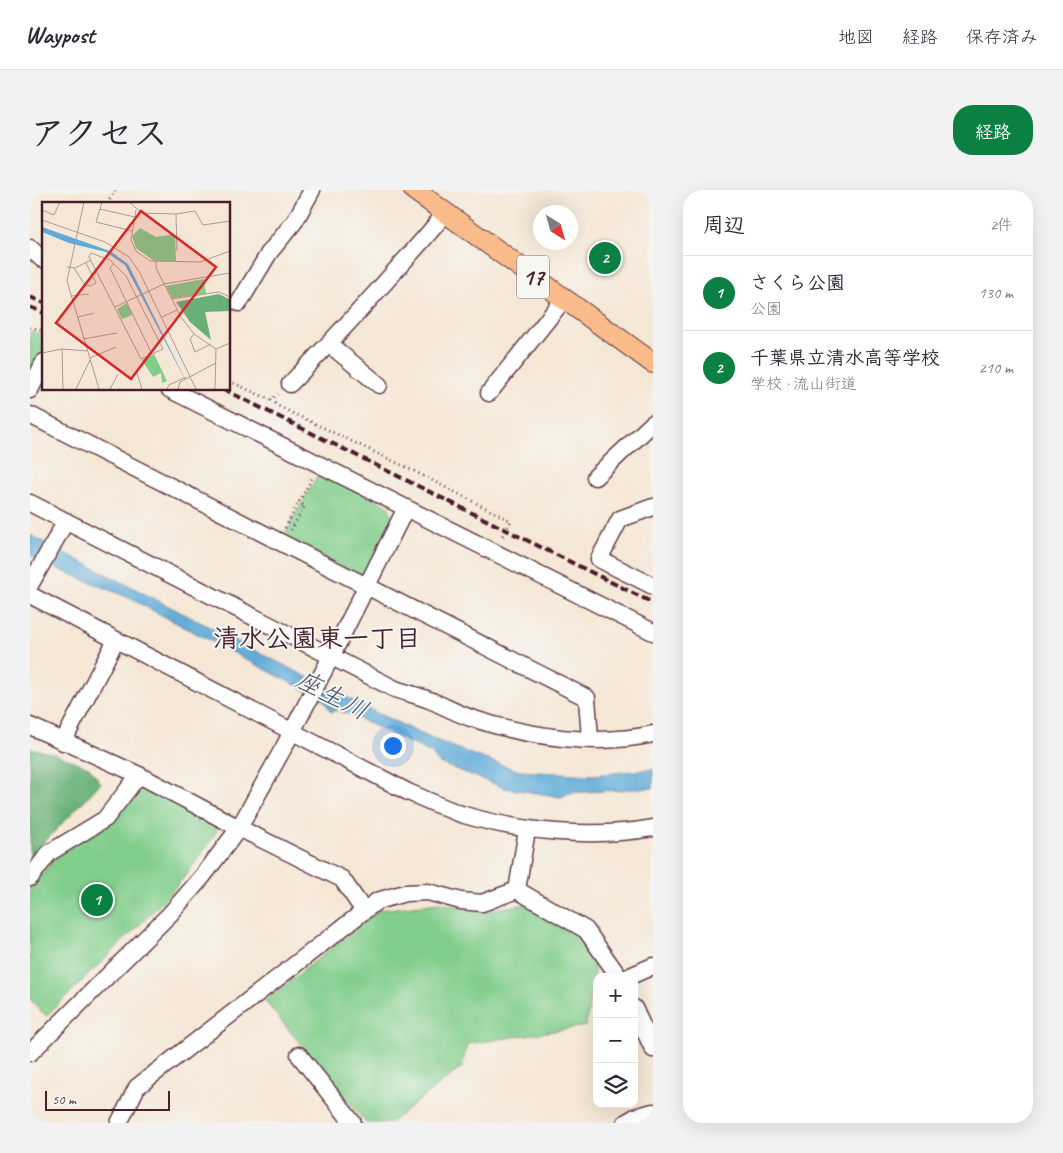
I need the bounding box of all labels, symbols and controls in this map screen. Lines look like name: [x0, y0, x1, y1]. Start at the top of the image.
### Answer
text: Waypost: [25, 20, 95, 50]
text: 地図: [838, 26, 874, 48]
text: 経路: [902, 26, 938, 48]
text: 保存済み: [966, 26, 1038, 48]
button: 経路: [953, 105, 1033, 155]
text: アクセス: [30, 111, 168, 156]
inset map: [42, 202, 230, 390]
north arrow: [533, 205, 578, 250]
text: 周辺: [703, 212, 745, 238]
text: 2件: [990, 215, 1013, 235]
pin: 2: [589, 239, 621, 277]
road number: 17: [517, 255, 549, 298]
text: さくら公園: [750, 271, 845, 295]
text: 1: [715, 283, 723, 303]
text: 130 m: [979, 283, 1013, 303]
text: 公園: [750, 299, 782, 319]
text: 千葉県立清水高等学校: [750, 346, 940, 370]
text: 2: [715, 358, 723, 378]
text: 210 m: [979, 358, 1013, 378]
text: 学校 · 流山街道: [750, 374, 857, 394]
district label: 清水公園東一丁目: [213, 622, 421, 655]
water label: 座生川: [290, 663, 374, 727]
your location: [380, 733, 406, 759]
pin: 1: [81, 881, 113, 919]
map controls: [593, 973, 638, 1108]
button: +: [593, 973, 638, 1018]
button: −: [593, 1018, 638, 1063]
button: layers: [593, 1063, 638, 1108]
scale bar: [45, 1088, 170, 1111]
text: 50 m: [52, 1091, 76, 1108]

